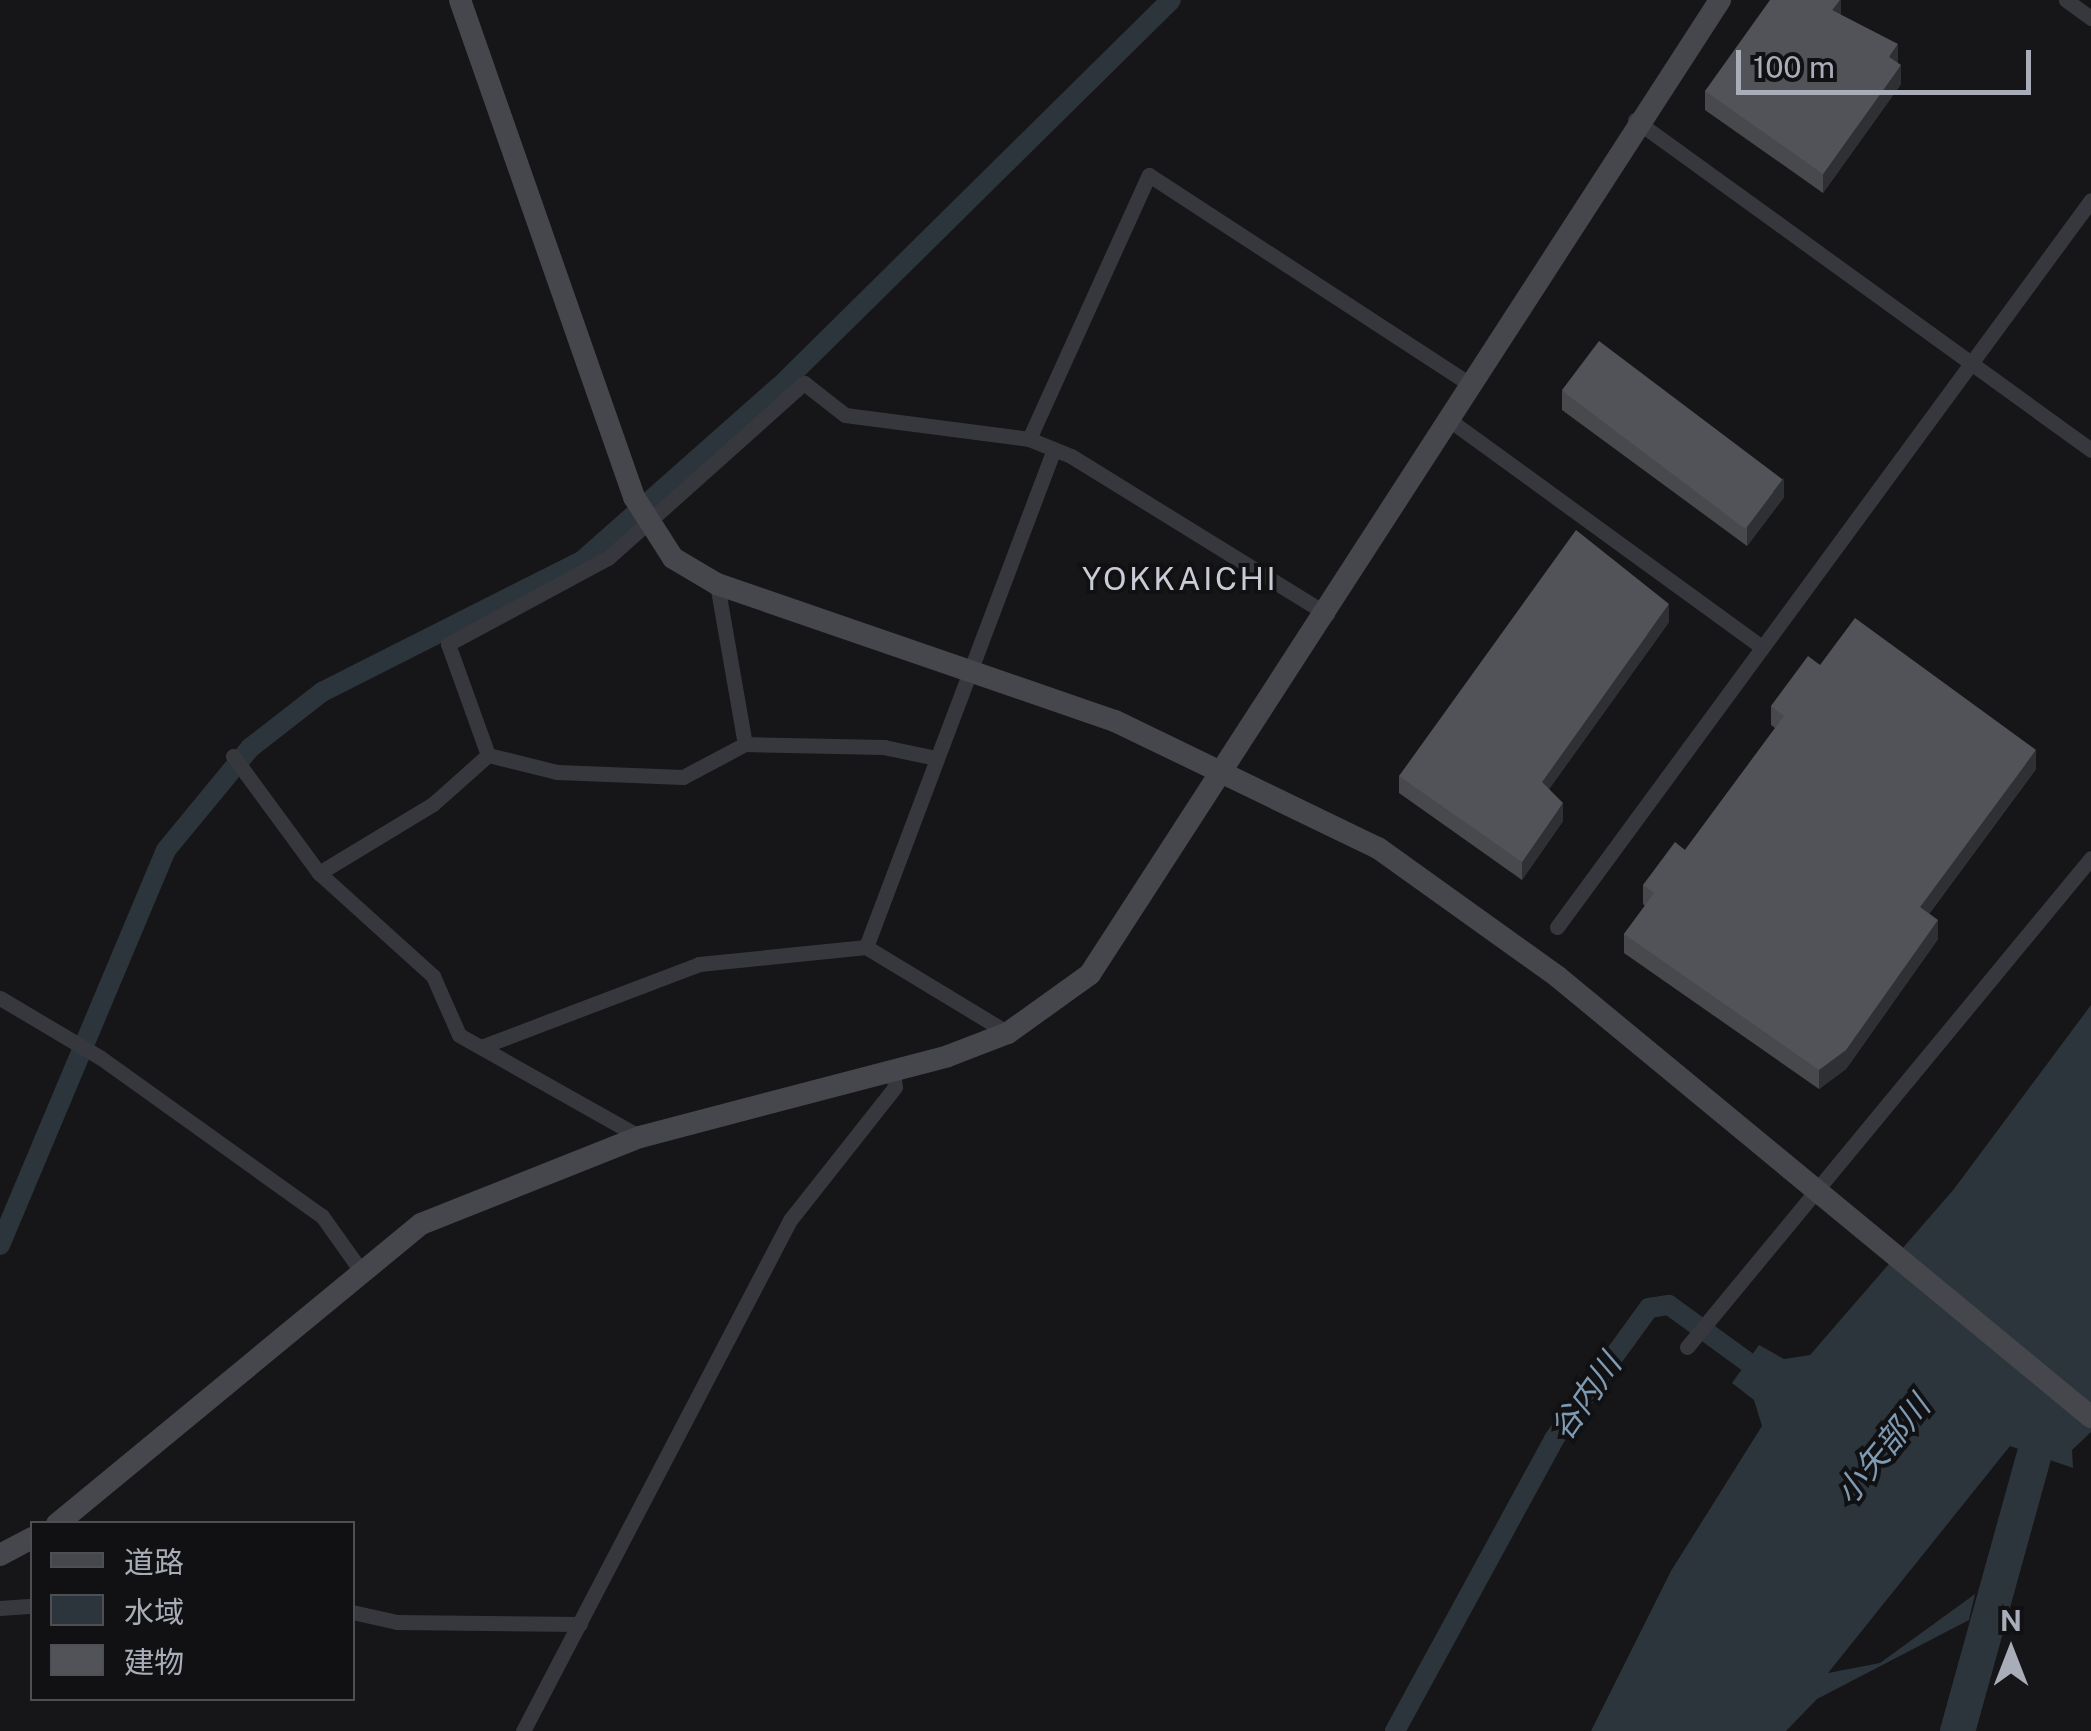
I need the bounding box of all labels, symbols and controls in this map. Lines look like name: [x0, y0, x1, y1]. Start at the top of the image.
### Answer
scale bar: [1741, 30, 2036, 92]
text: 100 m: [1753, 49, 1835, 85]
district label: YOKKAICHI: [1082, 560, 1278, 598]
water label: 谷内川: [1543, 1347, 1629, 1447]
water label: 小矢部川: [1828, 1388, 1938, 1512]
legend: [30, 1521, 355, 1701]
text: 道路: [124, 1544, 184, 1580]
text: 水域: [124, 1594, 184, 1630]
north arrow: [1961, 1601, 2061, 1701]
text: N: [2000, 1604, 2022, 1637]
text: 建物: [124, 1644, 184, 1680]

